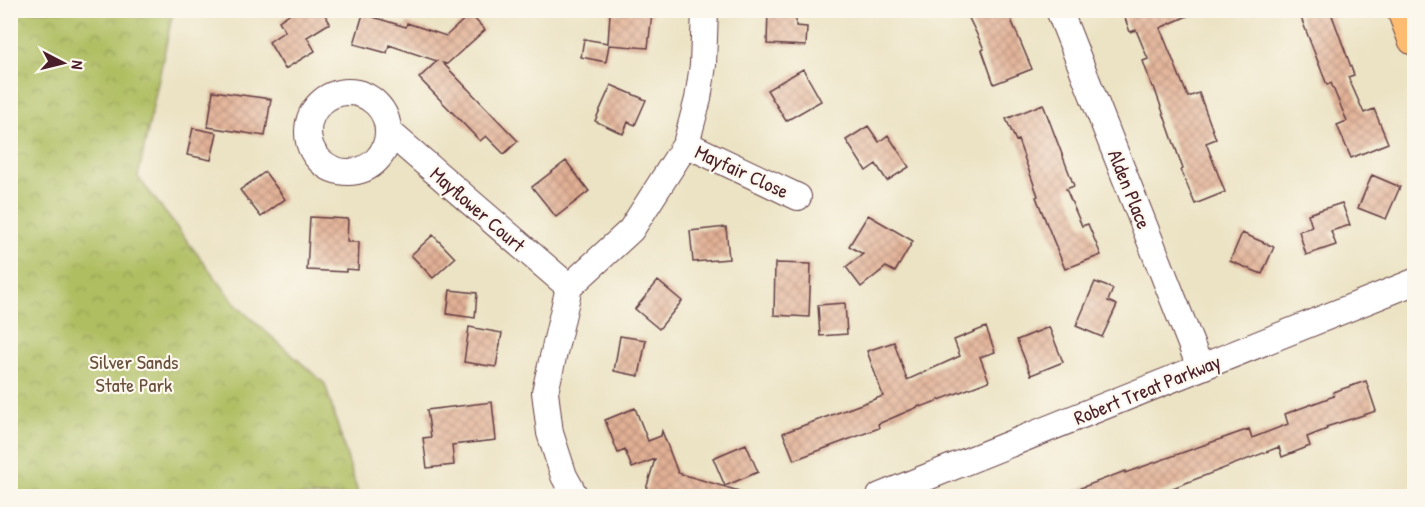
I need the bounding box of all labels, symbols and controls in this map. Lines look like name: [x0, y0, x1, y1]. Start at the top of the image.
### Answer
north arrow: [33, 33, 93, 93]
text: N: [66, 59, 89, 71]
street label: Mayfair Close: [691, 138, 793, 204]
street label: Alden Place: [1102, 145, 1158, 233]
street label: Mayflower Court: [425, 160, 532, 259]
street label: Robert Treat Parkway: [1070, 347, 1224, 431]
park label: Silver Sands State Park: [90, 348, 179, 398]

